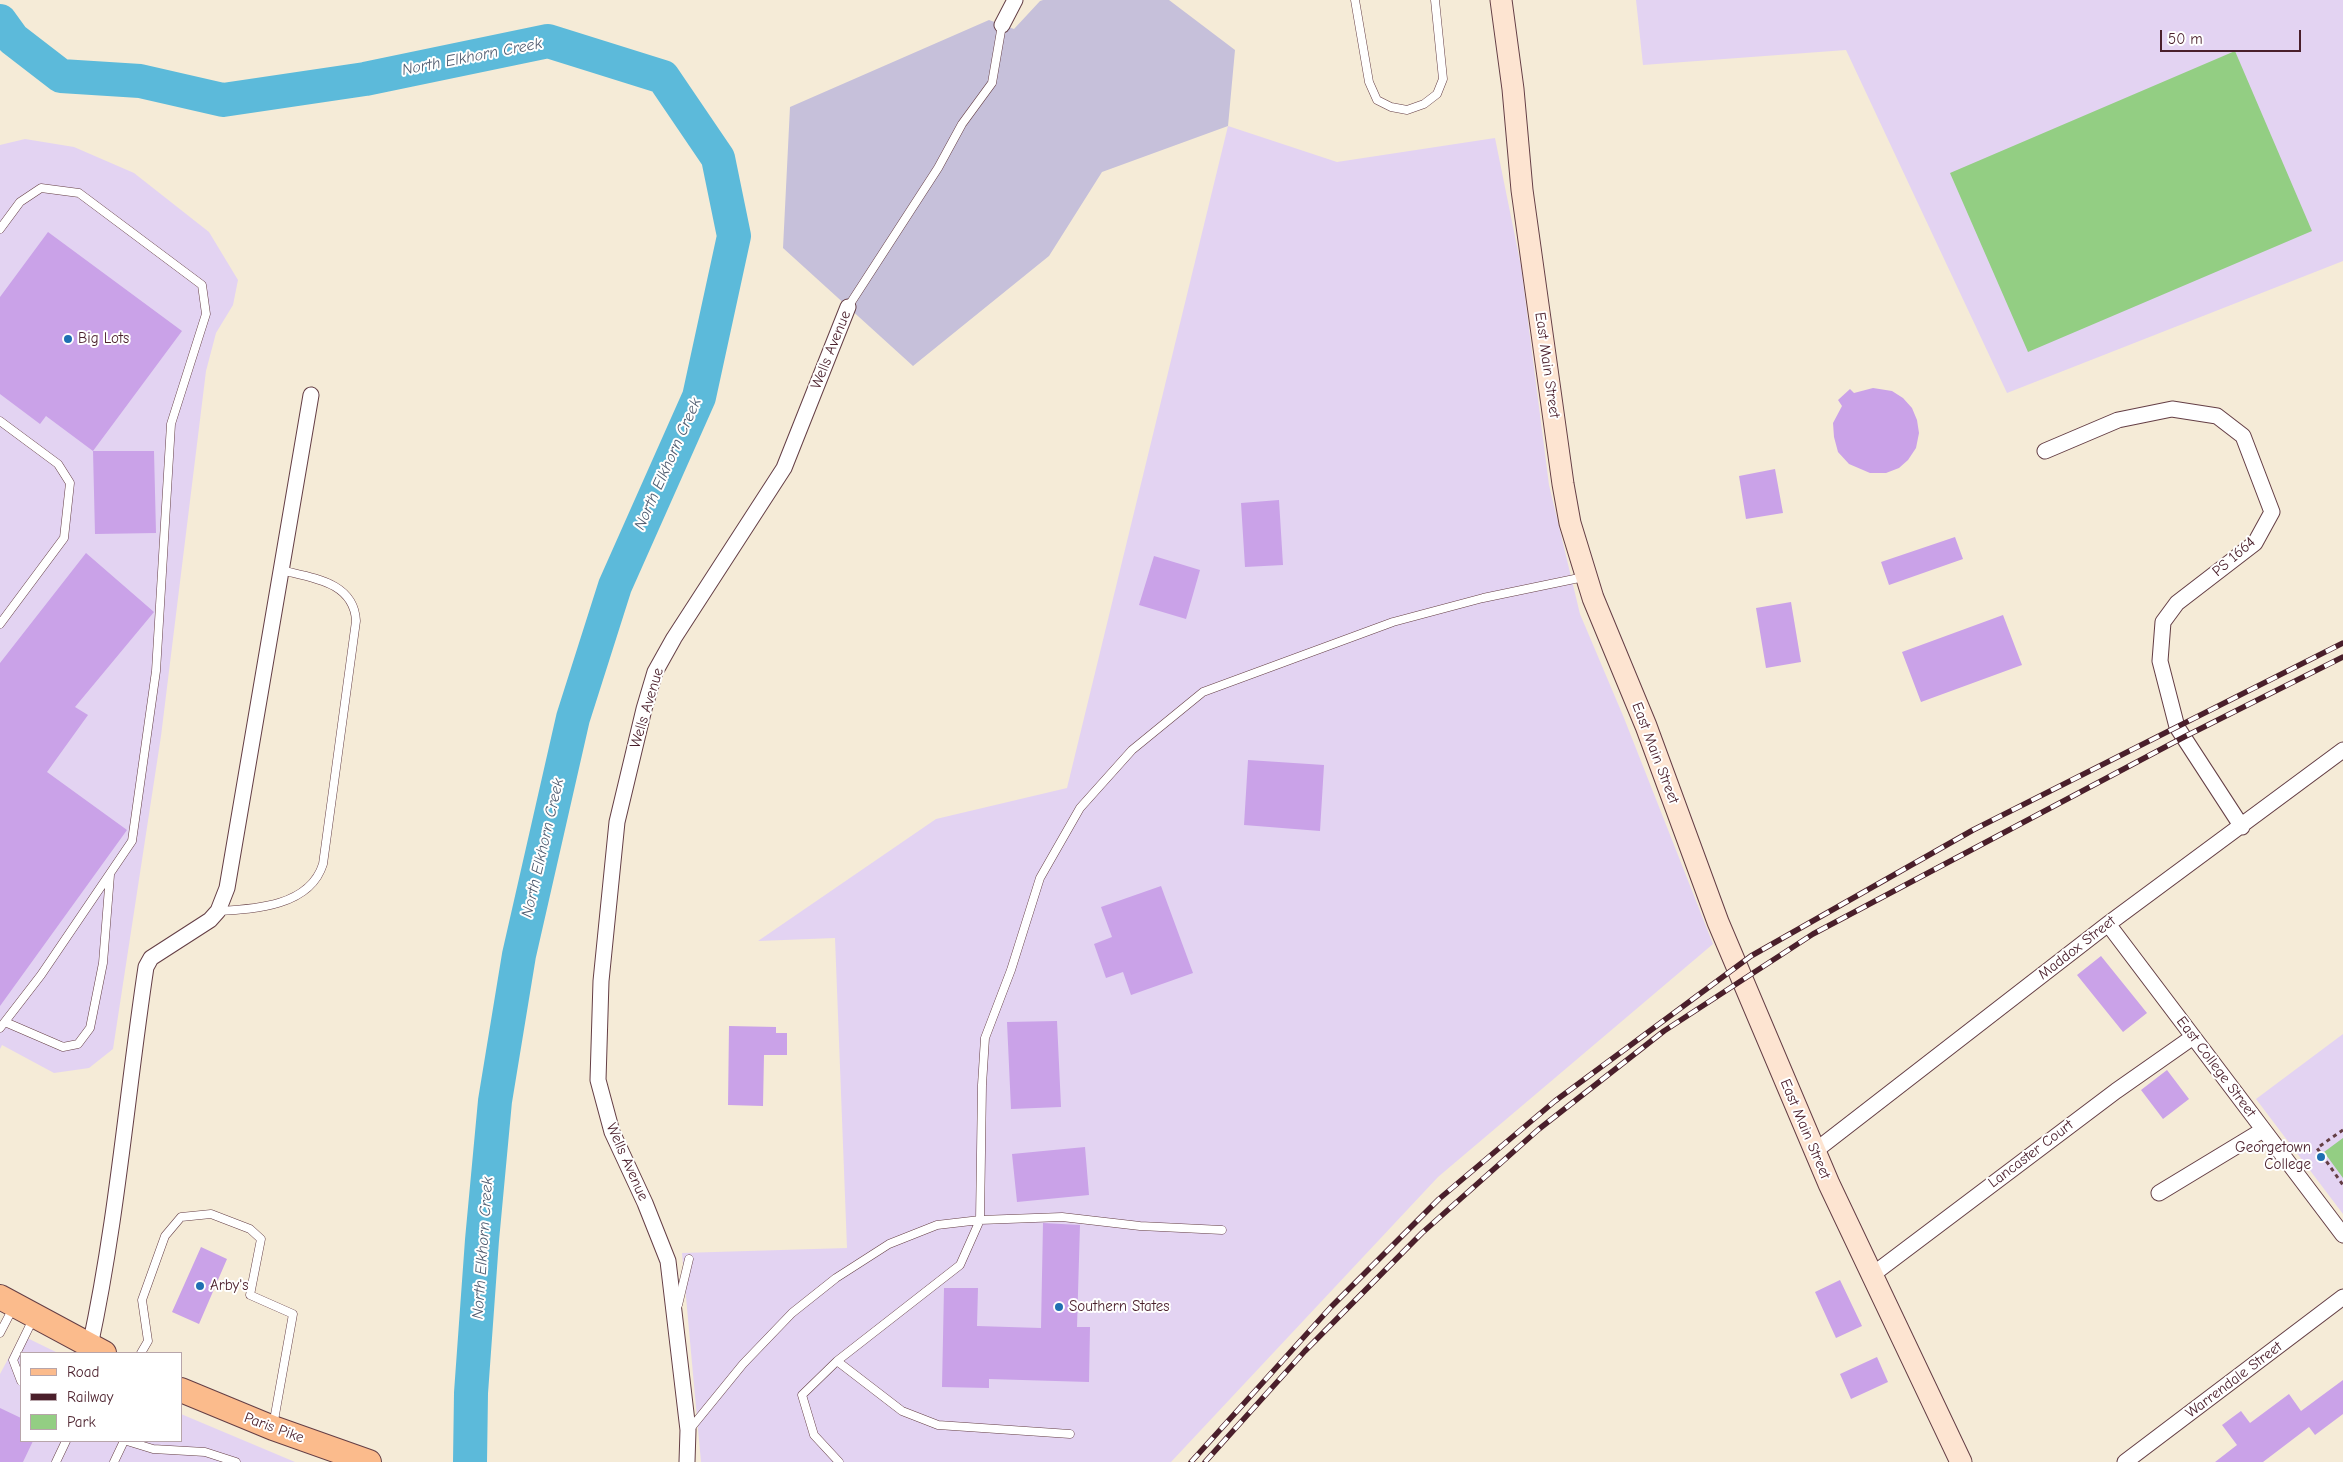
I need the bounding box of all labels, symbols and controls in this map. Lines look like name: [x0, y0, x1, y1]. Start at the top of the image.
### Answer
scale bar: [2163, 20, 2304, 52]
text: 50 m: [2168, 30, 2203, 48]
water label: North Elkhorn Creek: [400, 34, 544, 80]
street label: Wells Avenue: [807, 308, 855, 392]
street label: East Main Street: [1531, 311, 1563, 419]
place label: Big Lots: [78, 330, 129, 348]
marker: Big Lots: [62, 333, 74, 345]
water label: North Elkhorn Creek: [630, 395, 706, 533]
street label: PS 1664: [2209, 533, 2259, 581]
street label: Wells Avenue: [626, 666, 668, 750]
street label: East Main Street: [1627, 700, 1683, 806]
water label: North Elkhorn Creek: [518, 776, 568, 920]
street label: Maddox Street: [2035, 912, 2119, 984]
street label: East College Street: [2172, 1013, 2260, 1121]
street label: East Main Street: [1776, 1076, 1834, 1182]
street label: Lancaster Court: [1985, 1116, 2077, 1192]
street label: Wells Avenue: [602, 1120, 652, 1204]
place label: Georgetown College: [2235, 1139, 2311, 1174]
marker: Georgetown College: [2315, 1151, 2327, 1163]
water label: North Elkhorn Creek: [468, 1176, 498, 1320]
place label: Arby's: [210, 1277, 249, 1295]
marker: Arby's: [194, 1280, 206, 1292]
place label: Southern States: [1069, 1298, 1169, 1316]
marker: Southern States: [1053, 1301, 1065, 1313]
street label: Warrendale Street: [2182, 1338, 2286, 1422]
legend: [20, 1352, 182, 1442]
text: Road: [67, 1363, 99, 1381]
text: Railway: [67, 1388, 113, 1406]
street label: Paris Pike: [242, 1409, 306, 1447]
text: Park: [67, 1413, 96, 1431]

